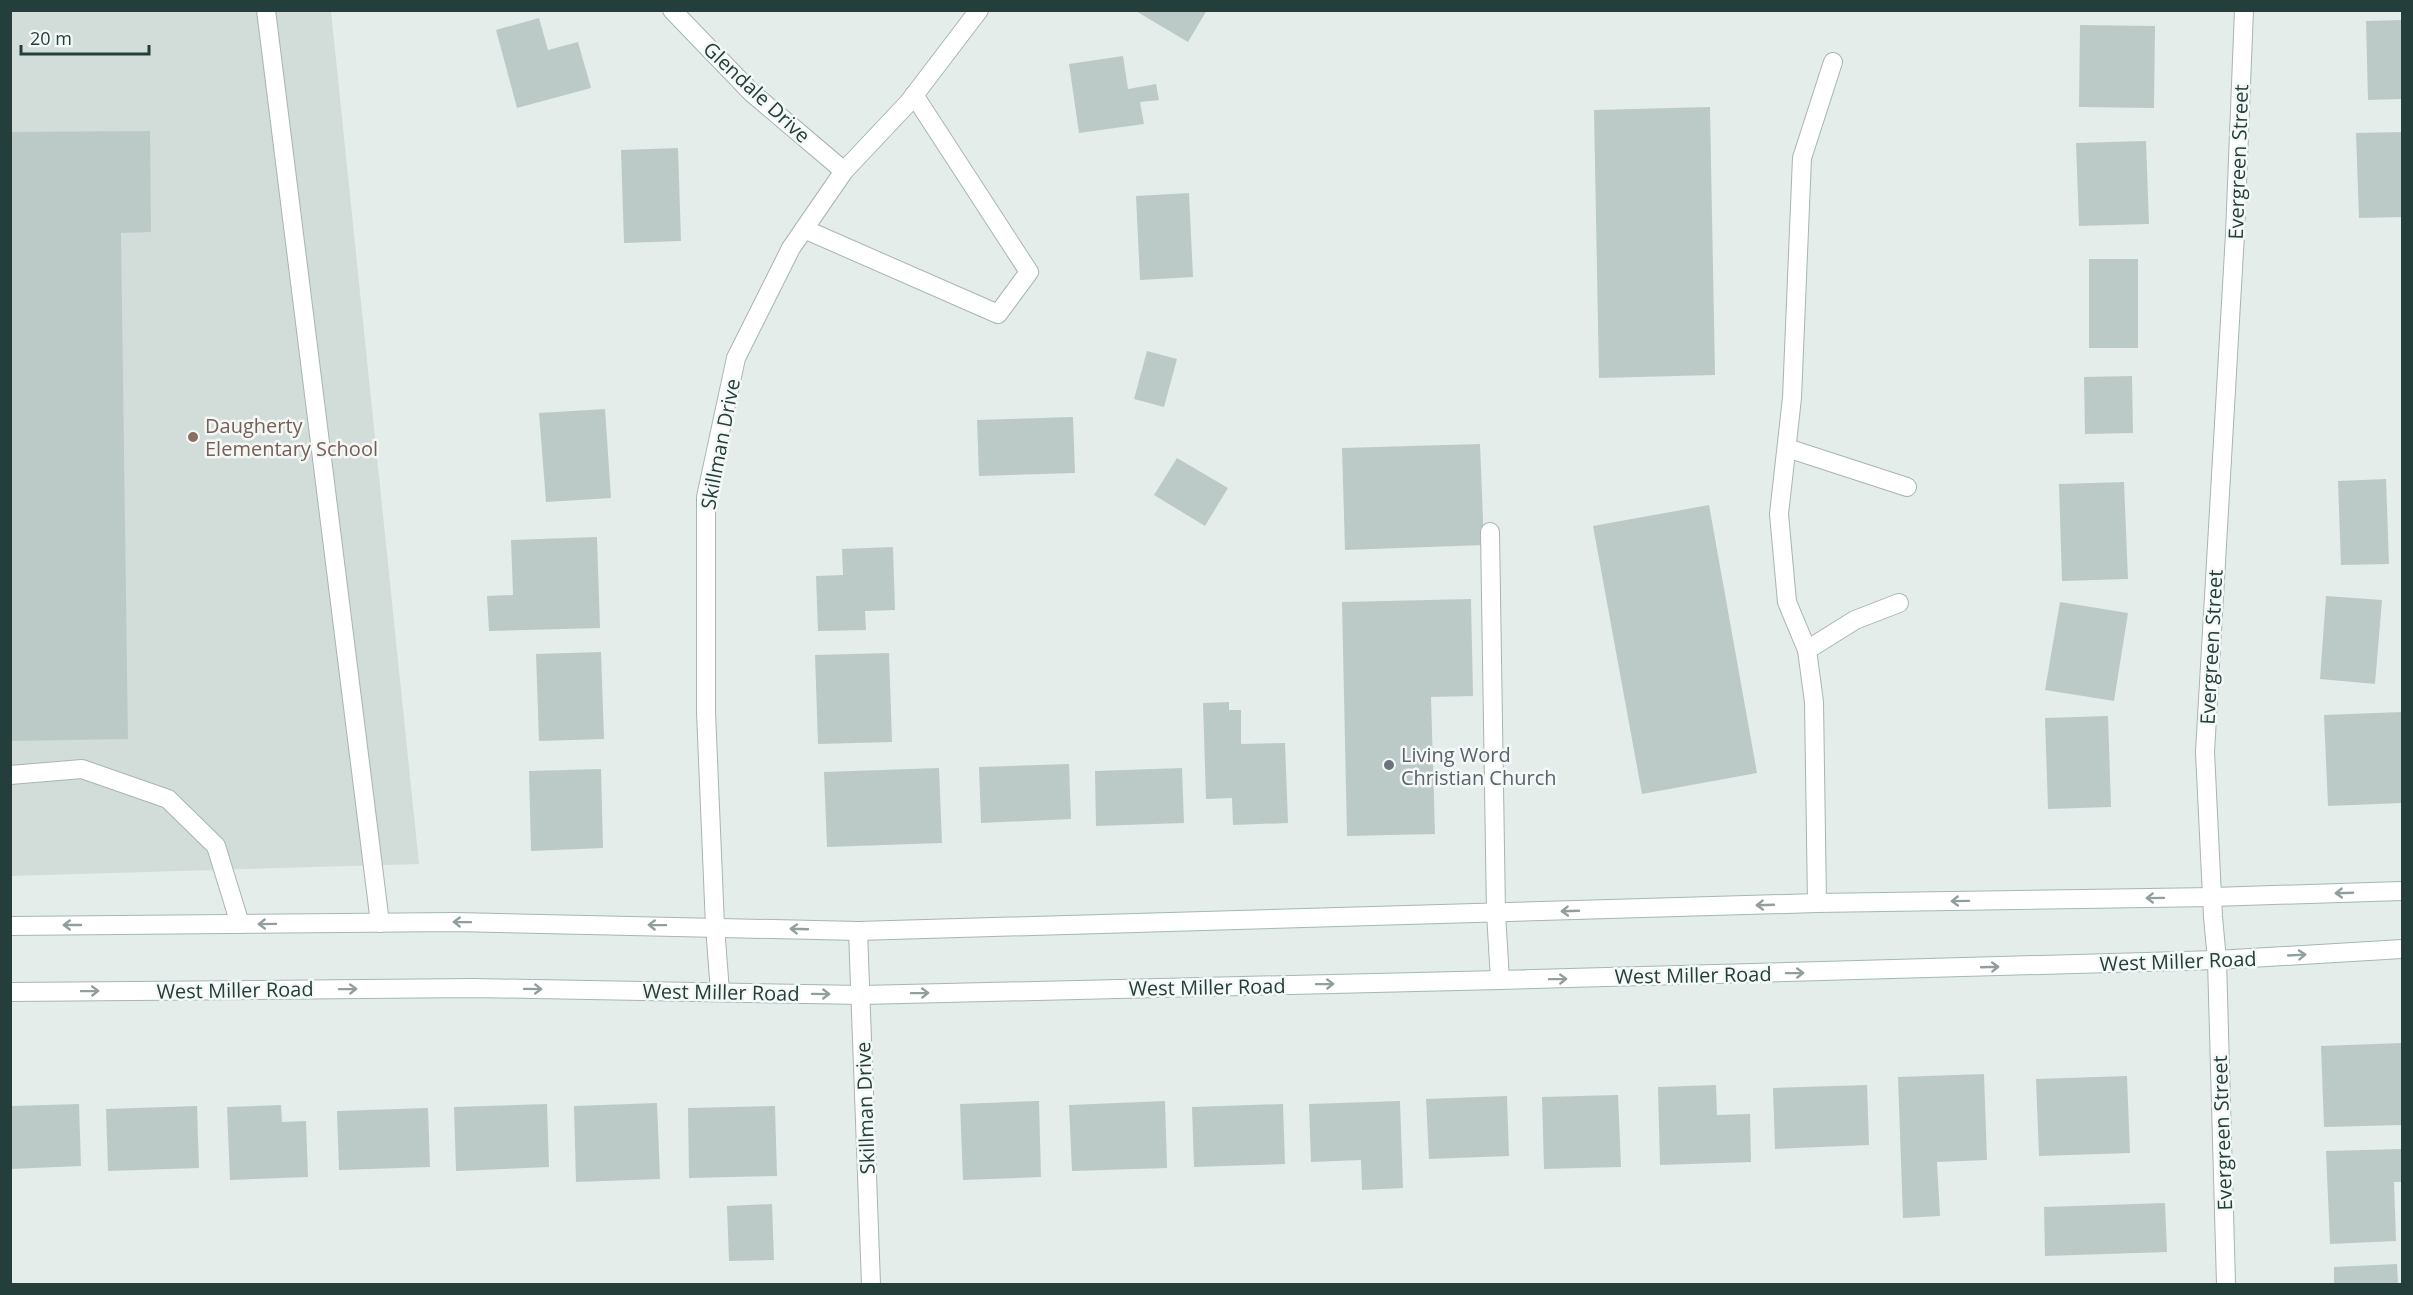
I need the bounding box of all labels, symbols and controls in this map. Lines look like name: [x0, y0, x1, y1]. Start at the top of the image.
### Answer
scale bar: [21, 18, 148, 56]
text: 20 m: [30, 26, 72, 50]
street label: Glendale Drive: [698, 35, 816, 149]
street label: Evergreen Street: [2222, 84, 2254, 240]
street label: Skillman Drive: [694, 376, 746, 512]
place label: Daugherty Elementary School: [205, 412, 378, 462]
marker: Daugherty Elementary School: [186, 430, 200, 444]
street label: Evergreen Street: [2193, 569, 2229, 725]
place label: Living Word Christian Church: [1401, 741, 1557, 791]
marker: Living Word Christian Church: [1382, 758, 1396, 772]
one-way arrow: [2335, 887, 2355, 898]
one-way arrow: [2145, 892, 2165, 904]
one-way arrow: [1950, 895, 1970, 907]
one-way arrow: [1755, 899, 1775, 911]
one-way arrow: [1561, 905, 1581, 917]
one-way arrow: [452, 916, 472, 928]
one-way arrow: [257, 918, 277, 930]
one-way arrow: [62, 919, 82, 931]
one-way arrow: [647, 920, 667, 931]
one-way arrow: [790, 923, 810, 935]
street label: West Miller Road: [2099, 945, 2257, 977]
one-way arrow: [2286, 950, 2306, 961]
street label: West Miller Road: [1614, 960, 1772, 990]
one-way arrow: [1980, 961, 2000, 973]
one-way arrow: [1785, 967, 1805, 978]
street label: West Miller Road: [1128, 972, 1286, 1002]
one-way arrow: [1548, 973, 1568, 984]
street label: West Miller Road: [156, 975, 314, 1005]
street label: West Miller Road: [642, 977, 800, 1007]
one-way arrow: [1315, 978, 1335, 990]
one-way arrow: [337, 983, 357, 995]
one-way arrow: [522, 983, 542, 995]
one-way arrow: [79, 986, 99, 997]
one-way arrow: [810, 988, 830, 1000]
one-way arrow: [910, 988, 930, 999]
street label: Skillman Drive: [849, 1041, 881, 1175]
street label: Evergreen Street: [2206, 1055, 2238, 1211]

